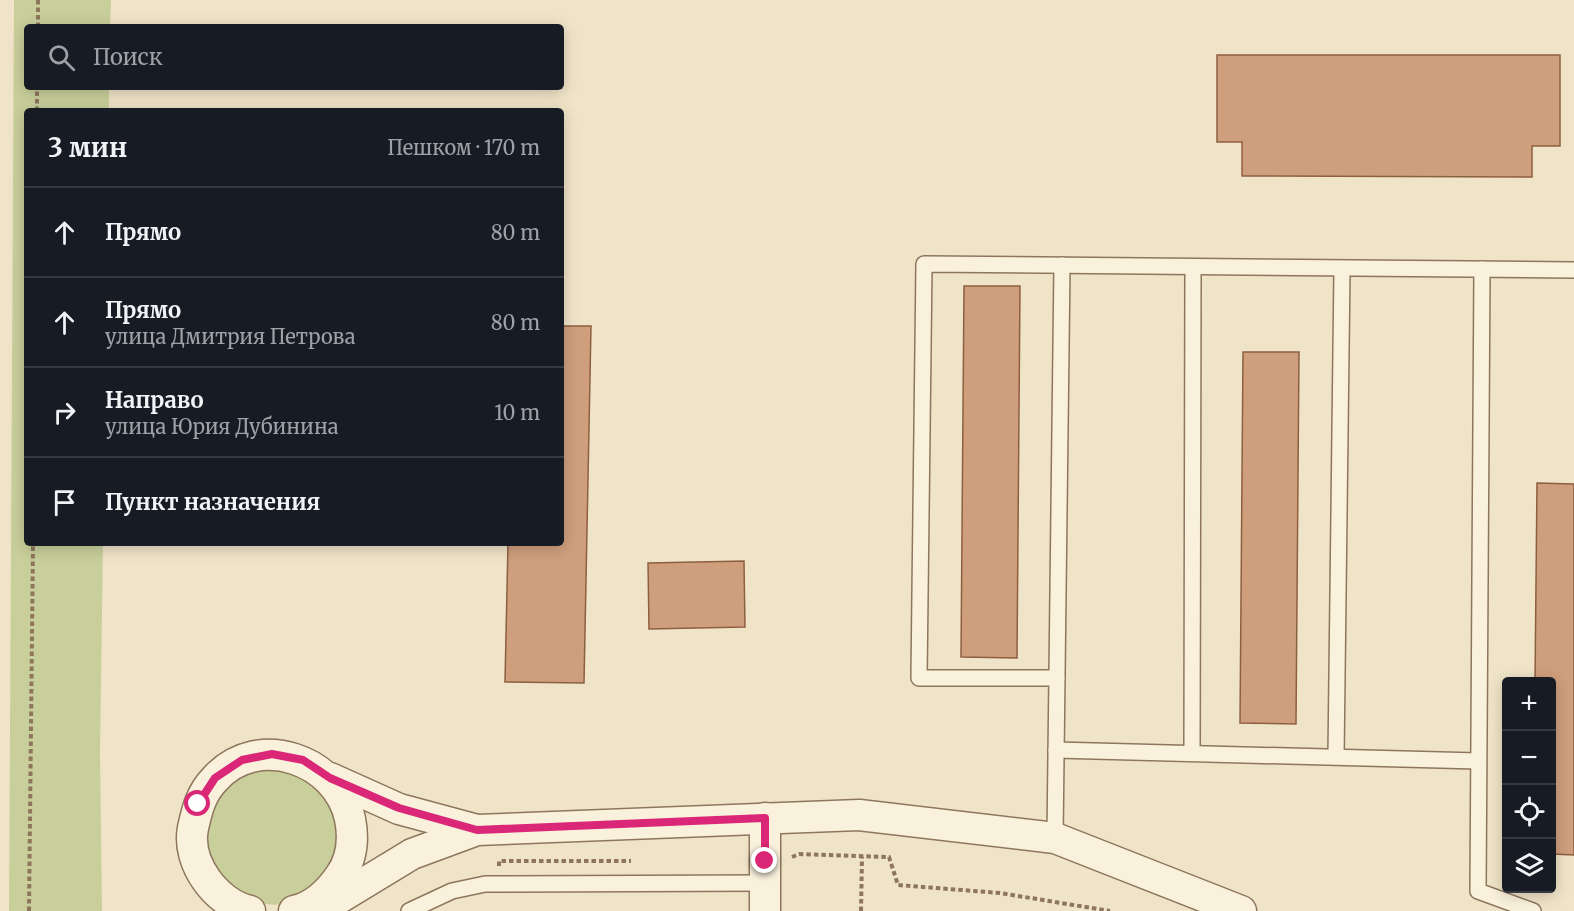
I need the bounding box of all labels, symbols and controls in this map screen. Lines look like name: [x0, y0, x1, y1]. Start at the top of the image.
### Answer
search box: [24, 24, 564, 90]
icon: search: [45, 41, 78, 74]
text: Поиск: [93, 43, 163, 71]
text: 3 мин: [48, 131, 127, 164]
text: Пешком · 170 m: [387, 135, 540, 160]
icon: ahead: [48, 216, 81, 249]
text: Прямо: [105, 218, 181, 246]
text: 80 m: [491, 220, 540, 245]
text: Прямо: [105, 296, 181, 324]
icon: ahead: [48, 306, 81, 339]
text: 80 m: [491, 310, 540, 335]
text: улица Дмитрия Петрова: [105, 324, 355, 349]
text: Направо: [105, 386, 204, 414]
icon: right: [48, 396, 81, 429]
text: 10 m: [494, 400, 540, 425]
text: улица Юрия Дубинина: [105, 414, 338, 439]
icon: arrive: [48, 486, 81, 519]
text: Пункт назначения: [105, 488, 320, 516]
map controls: [1502, 677, 1556, 893]
button: +: [1502, 677, 1556, 731]
button: −: [1502, 731, 1556, 785]
button: locate: [1502, 785, 1556, 839]
route start: [184, 790, 210, 816]
button: layers: [1502, 839, 1556, 893]
route end: [751, 847, 777, 873]

